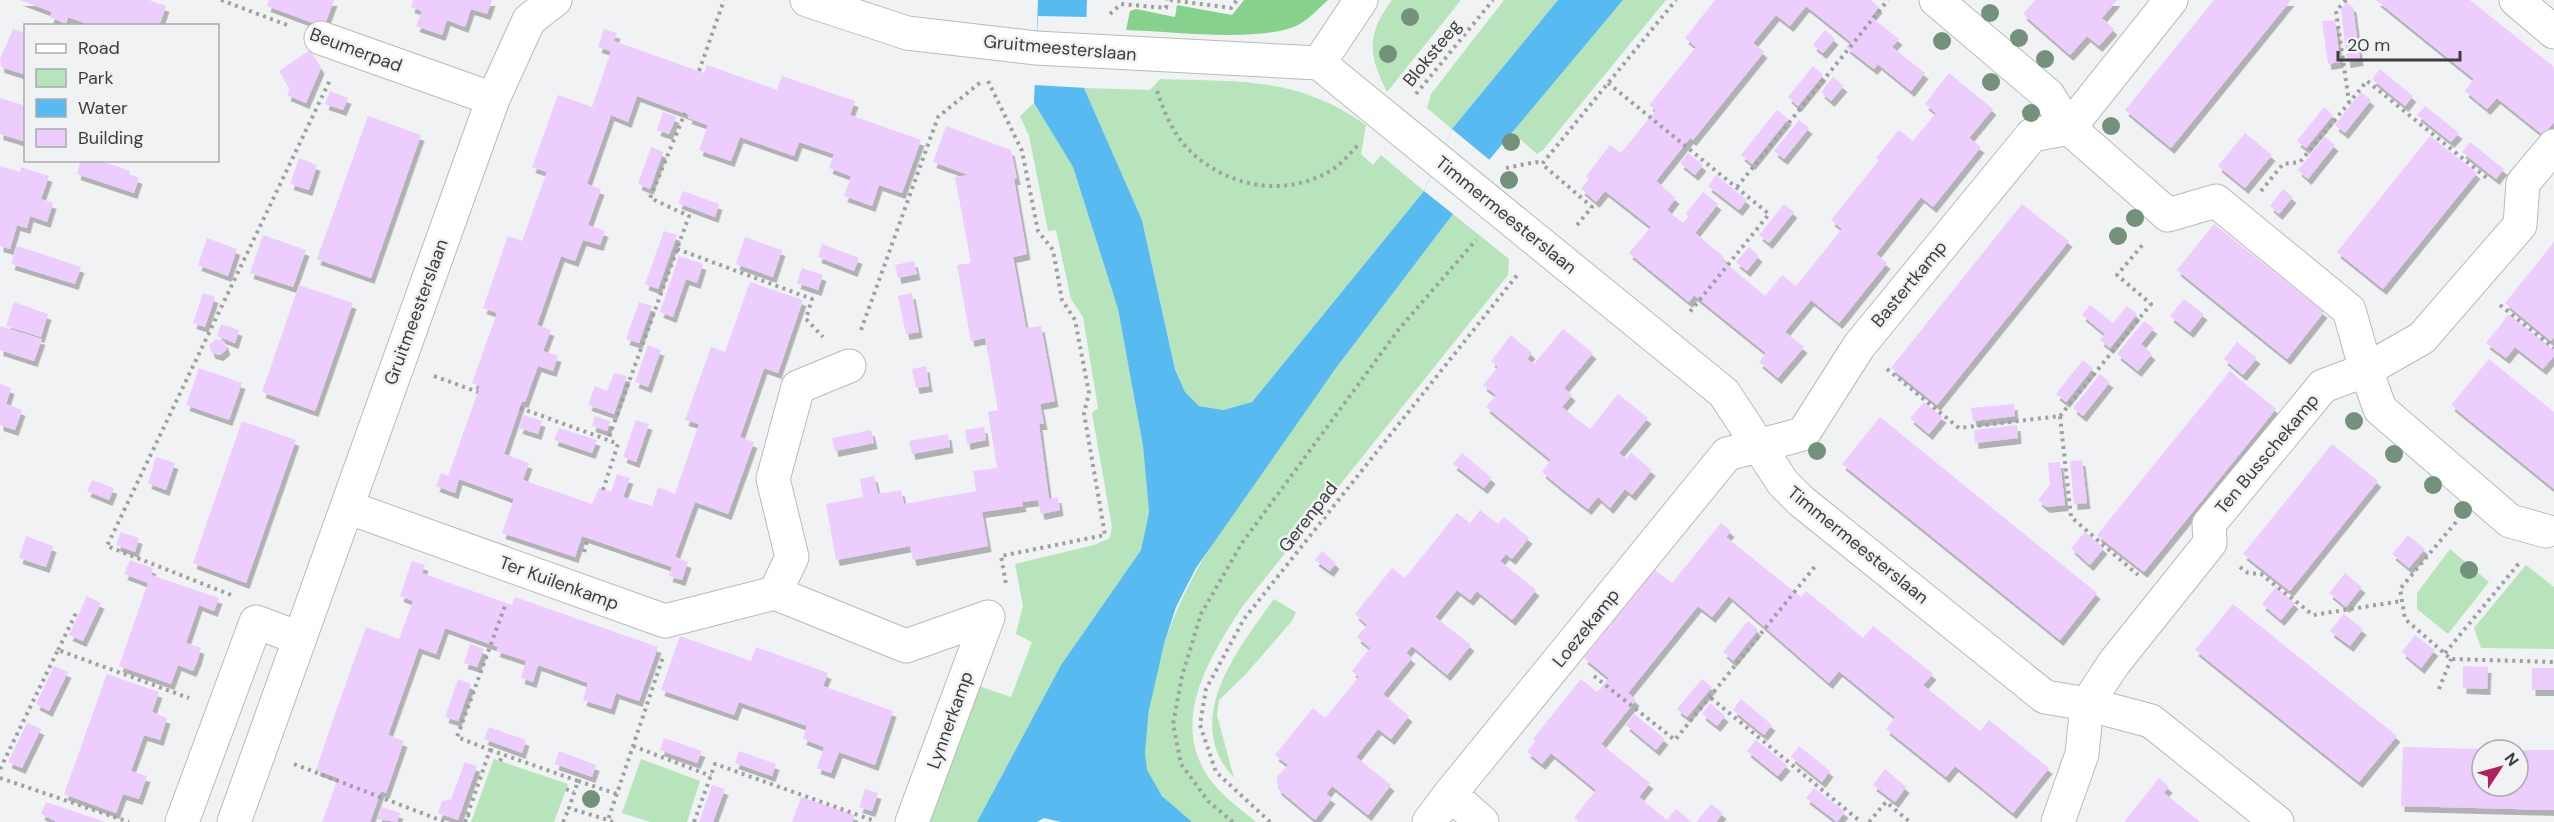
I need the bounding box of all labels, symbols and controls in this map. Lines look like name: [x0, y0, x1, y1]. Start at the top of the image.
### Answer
street label: Bloksteeg: [1398, 14, 1466, 92]
street label: Beumerpad: [306, 22, 406, 78]
legend: [24, 24, 219, 162]
scale bar: [2338, 24, 2460, 62]
street label: Gruitmeesterslaan: [982, 29, 1138, 67]
text: 20 m: [2347, 33, 2390, 57]
text: Road: [78, 36, 120, 60]
text: Park: [78, 66, 114, 90]
text: Water: [78, 96, 128, 120]
text: Building: [78, 126, 143, 150]
street label: Timmermeesterslaan: [1430, 151, 1582, 279]
street label: Gruitmeesterslaan: [378, 236, 454, 388]
street label: Bastertkamp: [1866, 236, 1952, 332]
street label: Ten Busschekamp: [2210, 389, 2324, 519]
street label: Gerenpad: [1273, 477, 1343, 557]
street label: Timmermeesterslaan: [1782, 481, 1934, 609]
street label: Ter Kuilenkamp: [496, 550, 622, 616]
street label: Loezekamp: [1547, 584, 1625, 672]
street label: Lynnerkamp: [921, 668, 979, 772]
north arrow: [2470, 738, 2530, 798]
text: N: [2500, 749, 2524, 770]

